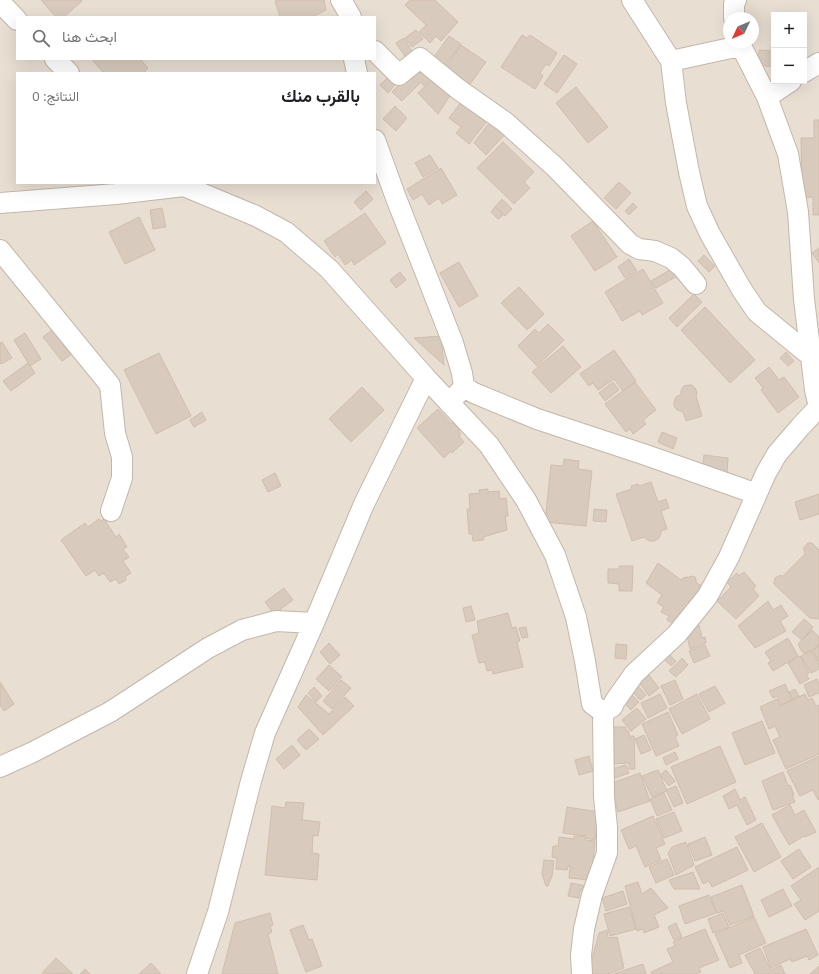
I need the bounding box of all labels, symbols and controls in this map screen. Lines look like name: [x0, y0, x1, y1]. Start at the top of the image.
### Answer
north arrow: [723, 12, 759, 48]
map controls: [771, 12, 807, 84]
button: +: [771, 12, 807, 48]
search box: [16, 16, 376, 60]
icon: search: [30, 27, 52, 49]
text: ابحث هنا: [62, 27, 117, 46]
button: −: [771, 48, 807, 84]
text: بالقرب منك: [281, 85, 360, 107]
text: النتائج: 0: [32, 88, 79, 105]

